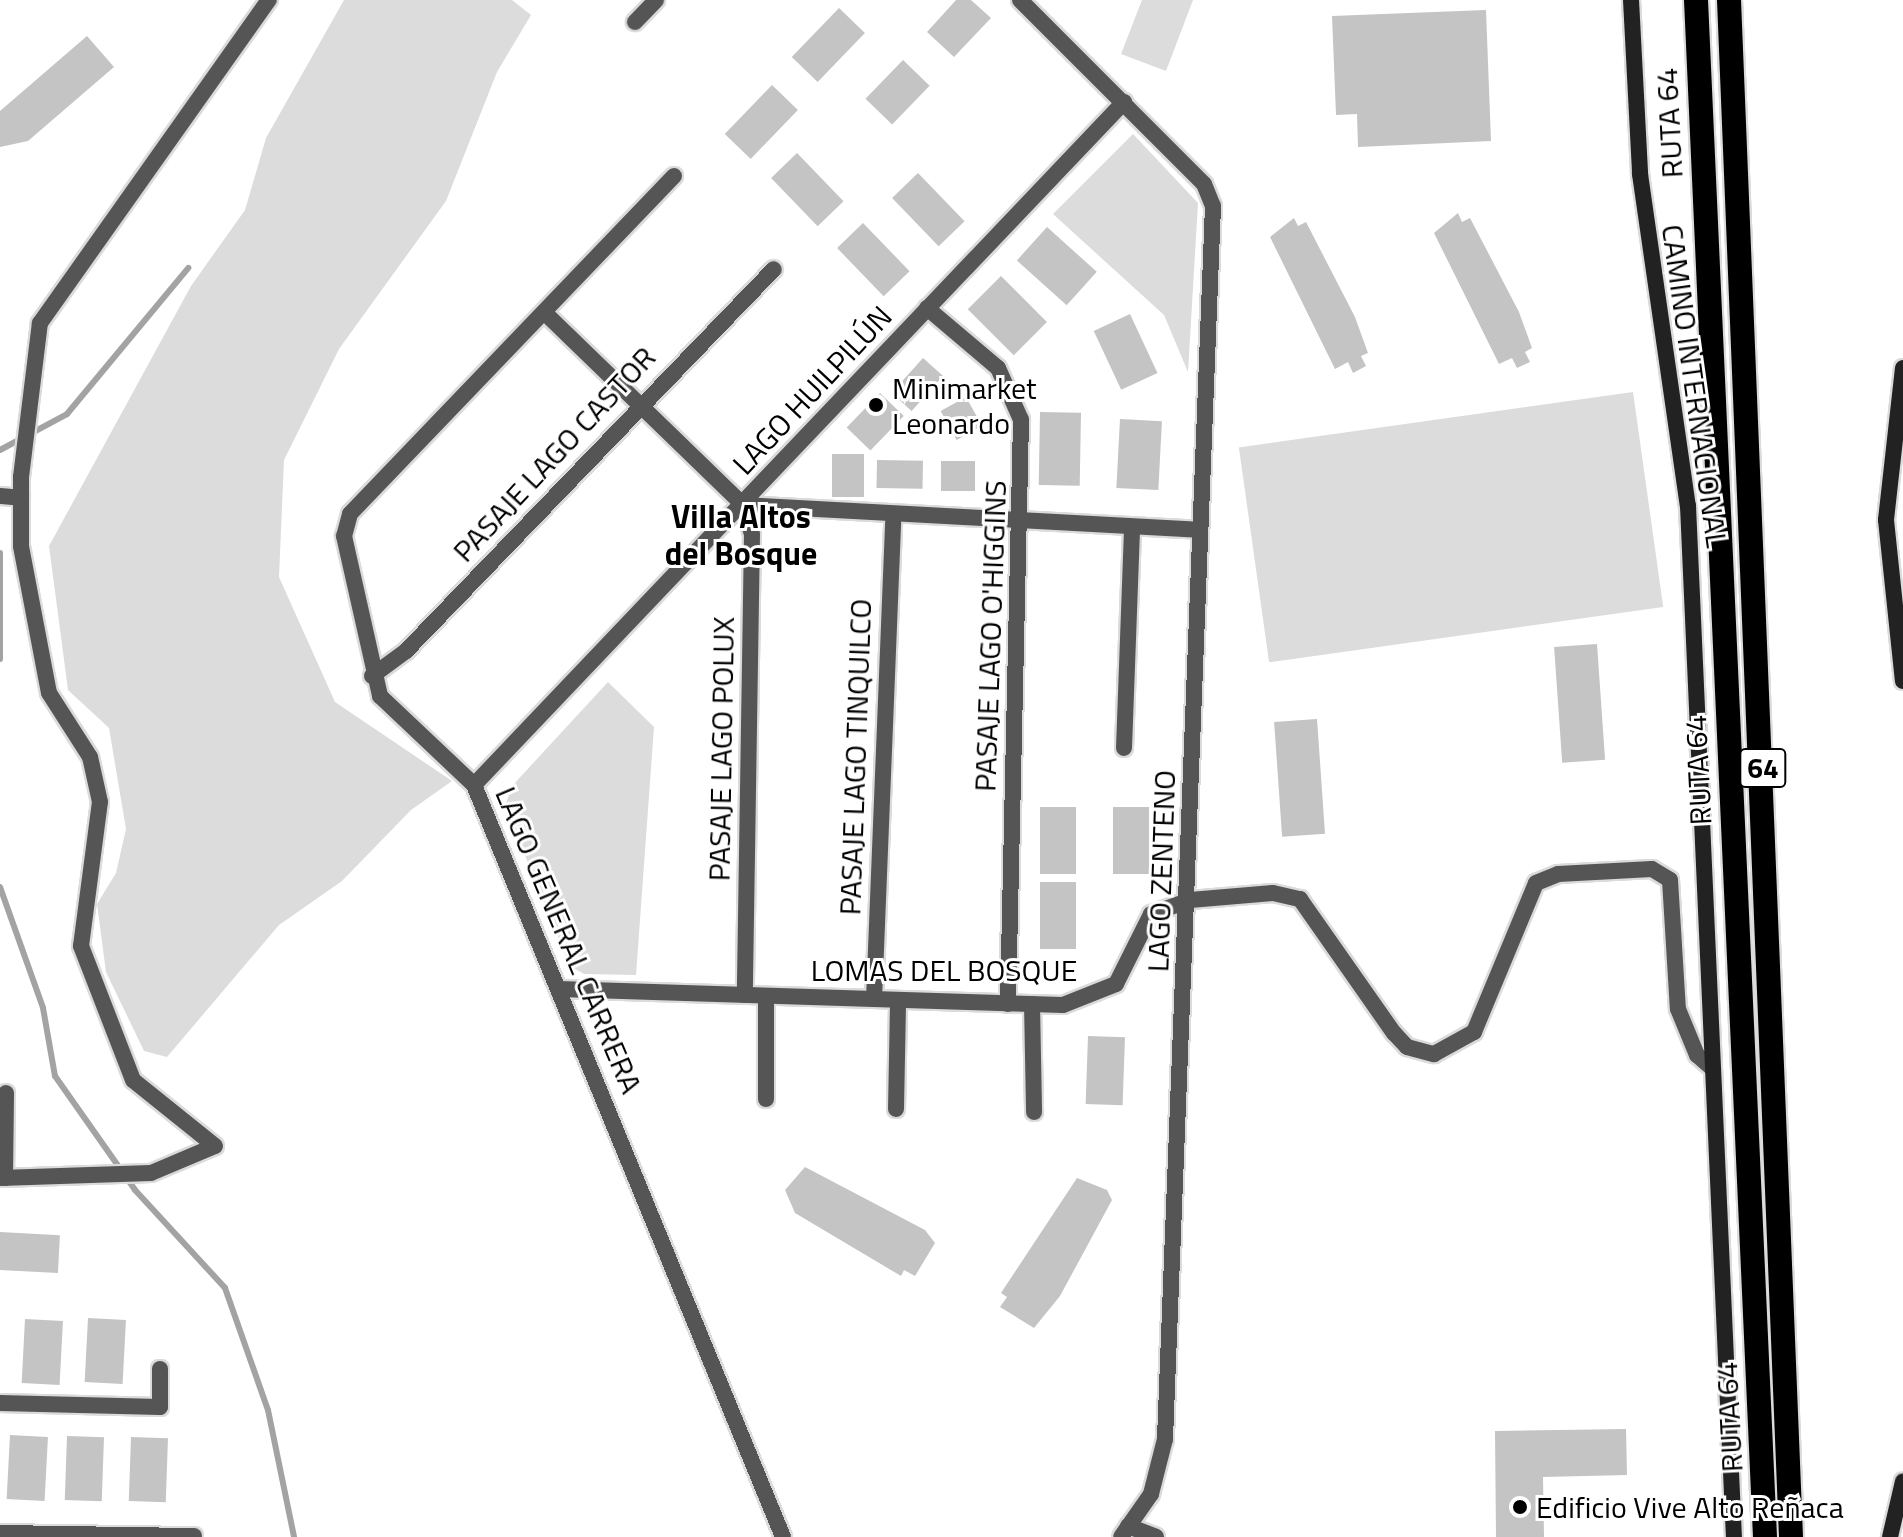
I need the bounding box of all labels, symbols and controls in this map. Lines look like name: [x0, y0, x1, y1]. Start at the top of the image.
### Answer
street label: RUTA 64: [1648, 67, 1690, 179]
street label: CAMINO INTERNACIONAL: [1655, 222, 1735, 550]
street label: LAGO HUILPILÚN: [725, 298, 899, 482]
street label: PASAJE LAGO CASTOR: [445, 339, 663, 569]
place label: Minimarket Leonardo: [892, 370, 1037, 440]
marker: Minimarket Leonardo: [867, 396, 885, 414]
street label: PASAJE LAGO O'HIGGINS: [967, 480, 1013, 792]
district label: Villa Altos del Bosque: [665, 498, 817, 573]
street label: PASAJE LAGO TINQUILCO: [831, 598, 879, 916]
street label: PASAJE LAGO POLUX: [701, 616, 741, 882]
street label: RUTA 64: [1677, 714, 1719, 826]
road number: 64: [1739, 744, 1787, 792]
street label: LAGO ZENTENO: [1139, 769, 1183, 973]
street label: LAGO GENERAL CARRERA: [488, 781, 650, 1099]
street label: LOMAS DEL BOSQUE: [811, 952, 1077, 988]
street label: RUTA 64: [1708, 1361, 1750, 1473]
place label: Edificio Vive Alto Reñaca: [1536, 1489, 1844, 1525]
marker: Edificio Vive Alto Reñaca: [1511, 1498, 1529, 1516]

